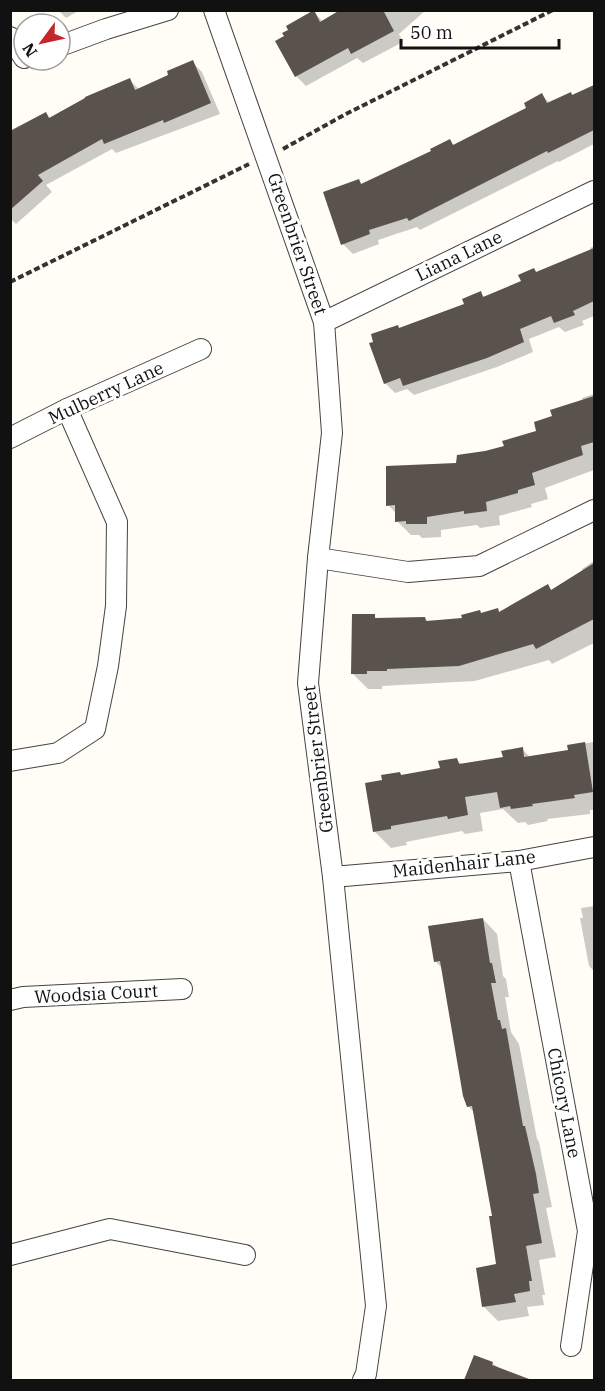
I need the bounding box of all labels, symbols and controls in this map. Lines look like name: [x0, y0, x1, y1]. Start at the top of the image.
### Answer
north arrow: [12, 12, 72, 72]
scale bar: [401, 12, 558, 50]
text: 50 m: [410, 21, 453, 44]
text: N: [18, 39, 41, 61]
street label: Greenbrier Street: [262, 170, 333, 318]
street label: Liana Lane: [412, 225, 506, 286]
street label: Mulberry Lane: [44, 356, 167, 429]
street label: Greenbrier Street: [297, 684, 338, 834]
street label: Maidenhair Lane: [391, 845, 537, 882]
street label: Woodsia Court: [33, 979, 158, 1008]
street label: Chicory Lane: [543, 1046, 586, 1160]

